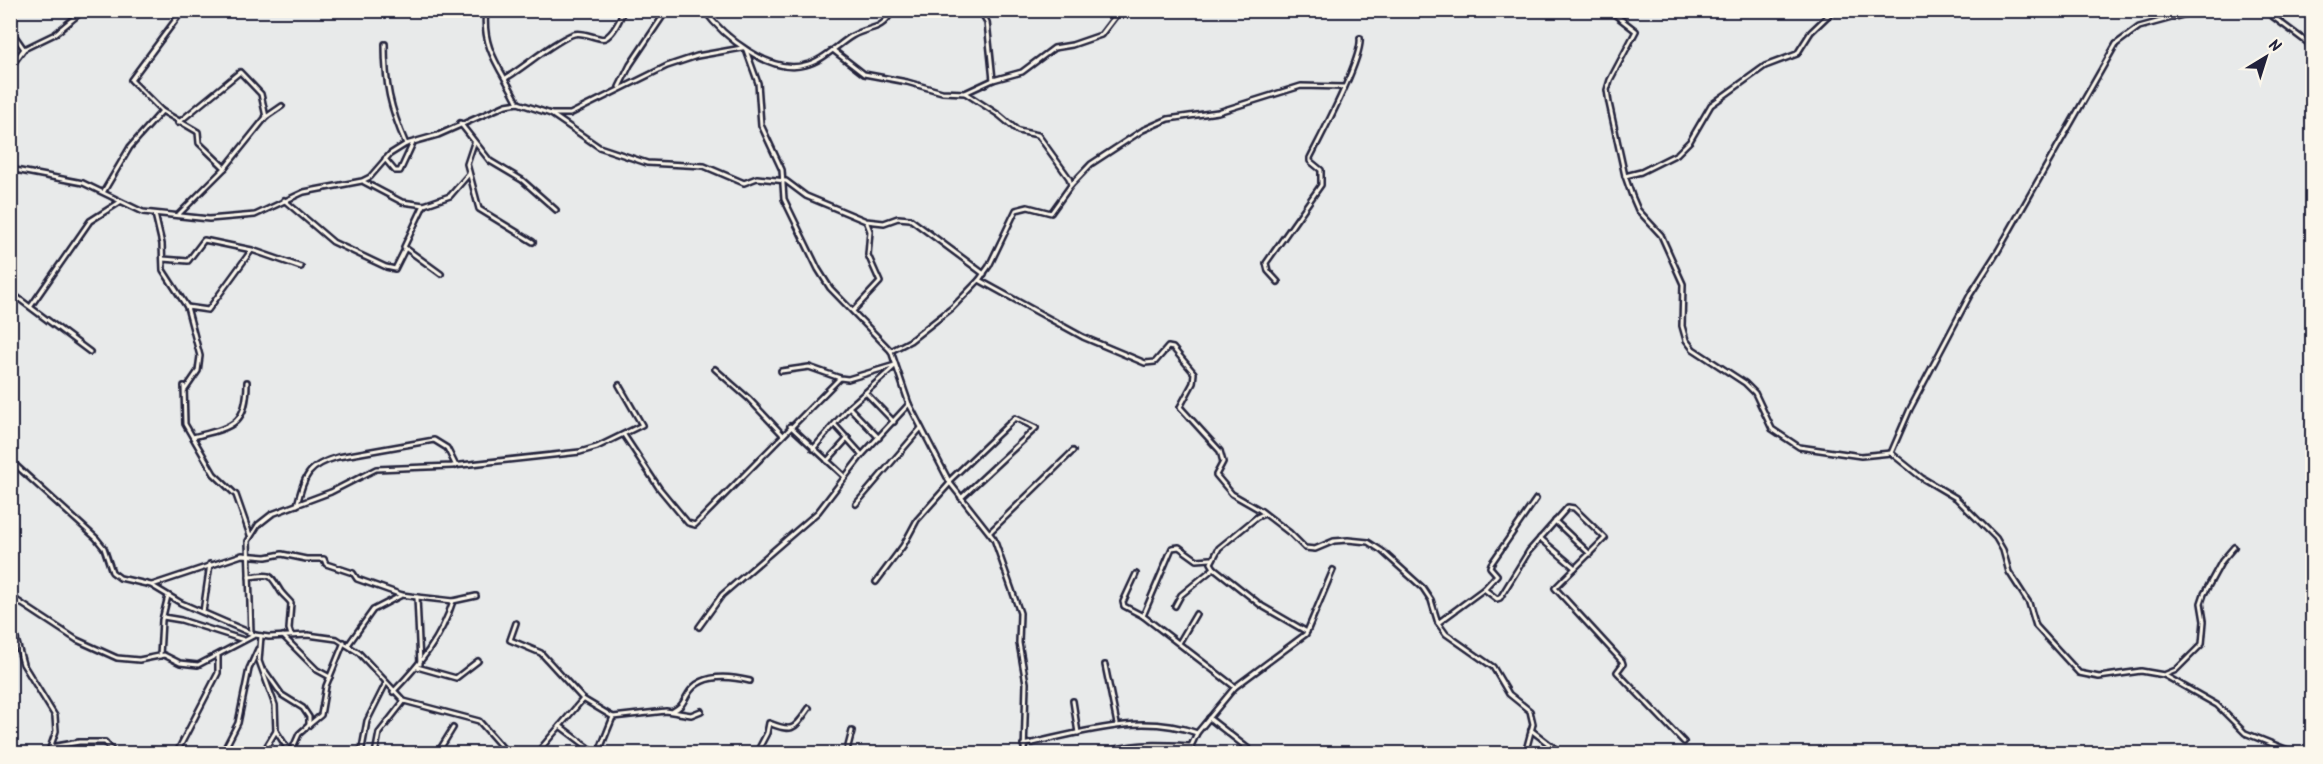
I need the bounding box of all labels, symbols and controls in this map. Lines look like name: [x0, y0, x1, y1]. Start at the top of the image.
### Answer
north arrow: [2236, 27, 2296, 87]
text: N: [2263, 33, 2286, 59]

